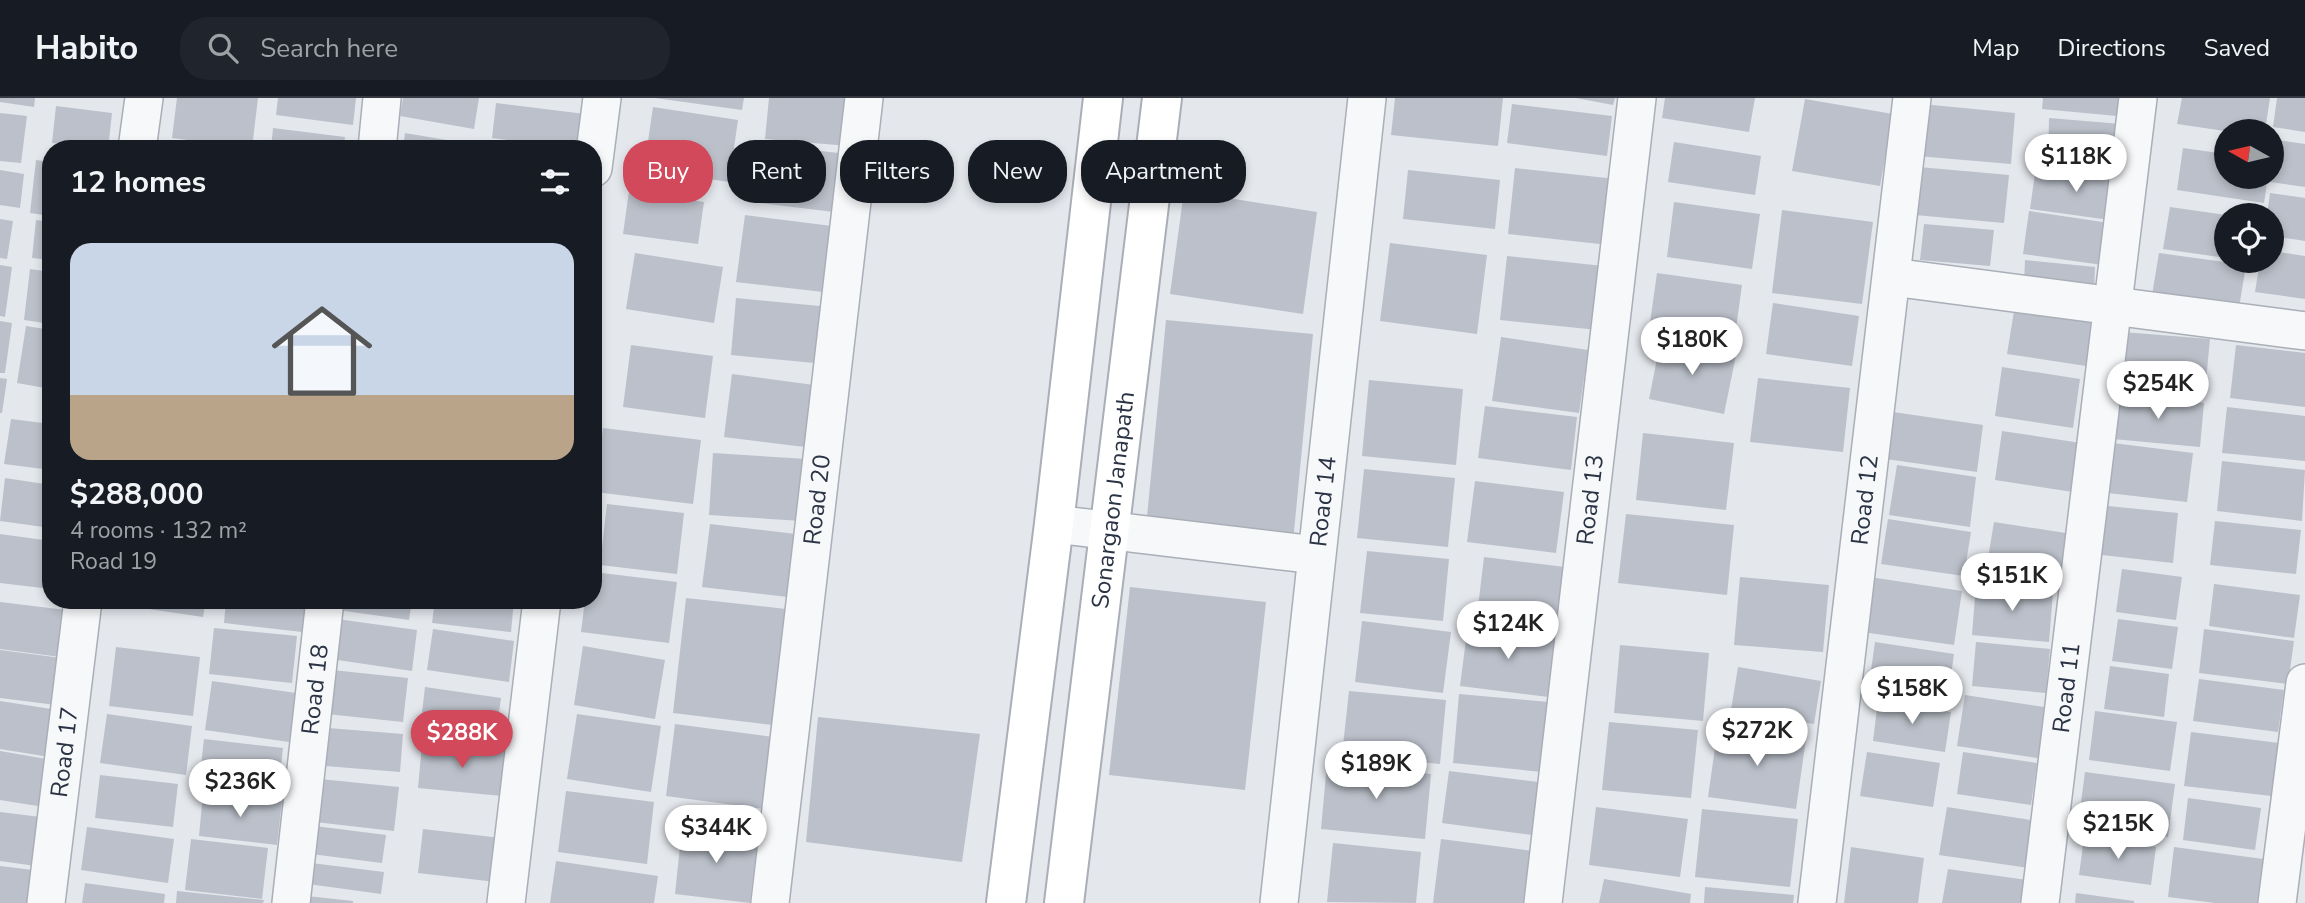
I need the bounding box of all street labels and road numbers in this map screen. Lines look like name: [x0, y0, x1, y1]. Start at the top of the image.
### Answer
street label: Sonargaon Janapath: [1084, 390, 1142, 610]
street label: Road 20: [796, 453, 838, 547]
street label: Road 13: [1569, 453, 1611, 547]
street label: Road 12: [1843, 453, 1886, 547]
street label: Road 14: [1302, 454, 1344, 548]
street label: Road 11: [2045, 641, 2088, 735]
street label: Road 18: [294, 642, 336, 736]
street label: Road 17: [43, 705, 86, 799]

